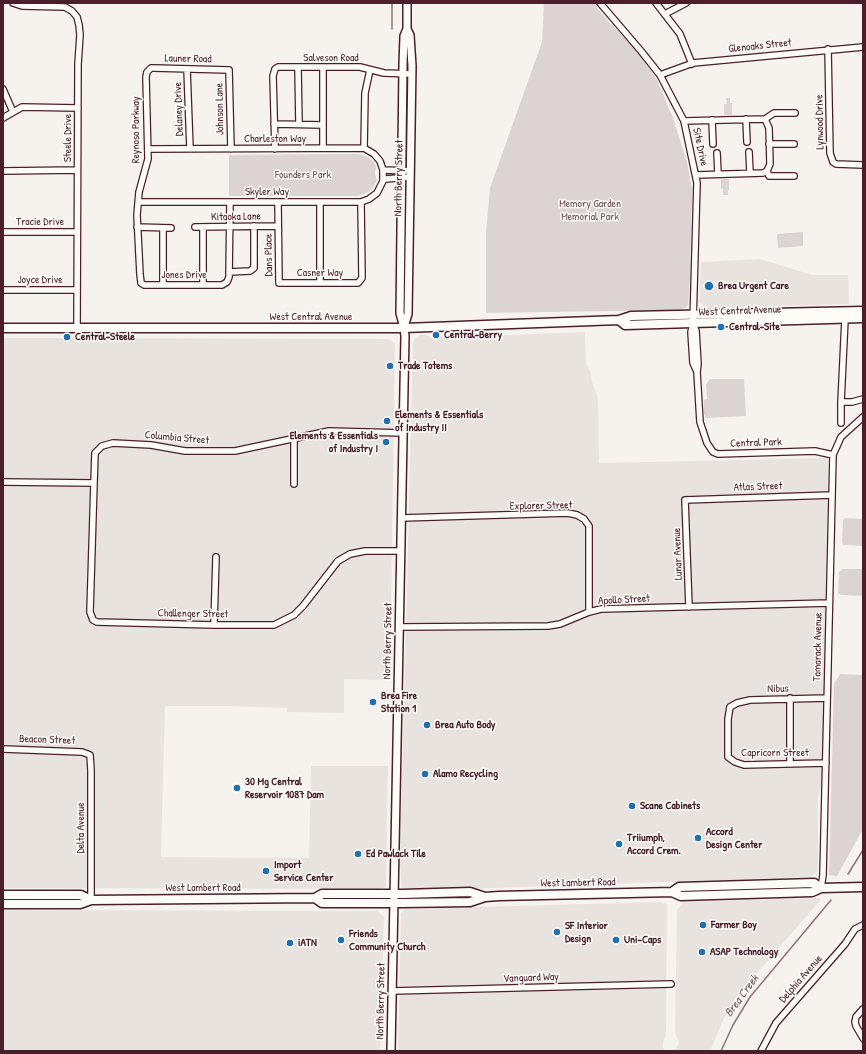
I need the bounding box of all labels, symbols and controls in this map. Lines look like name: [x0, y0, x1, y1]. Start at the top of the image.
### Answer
street label: Glenoaks Street: [728, 36, 792, 56]
street label: Salveson Road: [303, 51, 359, 65]
street label: Launer Road: [164, 52, 212, 66]
street label: Delaney Drive: [171, 82, 187, 136]
street label: Johnson Lane: [213, 83, 227, 135]
street label: Lynwood Drive: [813, 94, 827, 150]
street label: Reynoso Parkway: [129, 96, 143, 164]
street label: Steele Drive: [61, 114, 75, 162]
street label: Site Drive: [689, 127, 711, 167]
street label: Charleston Way: [244, 132, 306, 146]
street label: North Berry Street: [392, 140, 406, 216]
park label: Founders Park: [275, 168, 331, 182]
street label: Skyler Way: [245, 185, 289, 199]
park label: Memory Garden Memorial Park: [559, 197, 621, 223]
street label: Kitaoka Lane: [211, 210, 261, 224]
street label: Tracie Drive: [16, 215, 64, 229]
street label: Dans Place: [262, 234, 276, 276]
street label: Casner Way: [297, 266, 343, 280]
street label: Jones Drive: [161, 268, 207, 282]
street label: Joyce Drive: [17, 273, 63, 287]
place label: Brea Urgent Care: [718, 279, 789, 293]
marker: Brea Urgent Care: [703, 280, 715, 292]
street label: West Central Avenue: [698, 303, 782, 319]
street label: West Central Avenue: [270, 310, 352, 324]
place label: Central-Site: [729, 320, 780, 334]
marker: Central-Site: [716, 322, 726, 332]
place label: Central-Berry: [444, 328, 502, 342]
place label: Central-Steele: [75, 330, 135, 344]
marker: Central-Berry: [431, 330, 441, 340]
marker: Central-Steele: [62, 332, 72, 342]
place label: Trade Totems: [398, 359, 452, 373]
marker: Trade Totems: [385, 361, 395, 371]
place label: Elements & Essentials of Industry II: [395, 408, 483, 434]
marker: Elements & Essentials of Industry II: [382, 416, 392, 426]
street label: Columbia Street: [144, 429, 210, 447]
place label: Elements & Essentials of Industry I: [290, 429, 378, 455]
street label: Central Park: [730, 436, 782, 450]
marker: Elements & Essentials of Industry I: [381, 437, 391, 447]
street label: Atlas Street: [733, 480, 783, 494]
street label: Explorer Street: [509, 499, 573, 513]
street label: Lunar Avenue: [670, 528, 686, 580]
street label: Apollo Street: [598, 592, 650, 608]
street label: North Berry Street: [381, 603, 395, 679]
street label: Challenger Street: [158, 607, 228, 621]
street label: Tamarack Avenue: [811, 612, 825, 682]
street label: Nibus: [767, 682, 789, 696]
place label: Brea Fire Station 1: [381, 689, 417, 715]
marker: Brea Fire Station 1: [368, 697, 378, 707]
place label: Brea Auto Body: [435, 718, 495, 732]
marker: Brea Auto Body: [422, 720, 432, 730]
street label: Beacon Street: [19, 732, 75, 748]
street label: Capricorn Street: [741, 746, 809, 760]
place label: Alamo Recycling: [433, 767, 498, 781]
marker: Alamo Recycling: [420, 769, 430, 779]
place label: 30 Mg Central Reservoir 1087 Dam: [245, 775, 324, 801]
marker: 30 Mg Central Reservoir 1087 Dam: [232, 783, 242, 793]
place label: Scane Cabinets: [640, 799, 700, 813]
marker: Scane Cabinets: [627, 801, 637, 811]
street label: Delta Avenue: [74, 802, 88, 854]
place label: Accord Design Center: [706, 825, 762, 851]
place label: Triiumph, Accord Crem.: [627, 831, 681, 857]
marker: Accord Design Center: [693, 833, 703, 843]
marker: Triiumph, Accord Crem.: [614, 839, 624, 849]
place label: Ed Pawlack Tile: [366, 847, 426, 861]
marker: Ed Pawlack Tile: [353, 849, 363, 859]
place label: Import Service Center: [274, 858, 333, 884]
marker: Import Service Center: [261, 866, 271, 876]
street label: West Lambert Road: [540, 876, 616, 890]
street label: West Lambert Road: [165, 881, 241, 895]
place label: Farmer Boy: [711, 918, 757, 932]
place label: SF Interior Design: [565, 919, 608, 945]
marker: Farmer Boy: [698, 920, 708, 930]
place label: Friends Community Church: [349, 927, 425, 953]
marker: SF Interior Design: [552, 927, 562, 937]
place label: Uni-Caps: [624, 933, 661, 947]
marker: Friends Community Church: [336, 935, 346, 945]
marker: Uni-Caps: [611, 935, 621, 945]
place label: iATN: [298, 936, 317, 950]
marker: iATN: [285, 938, 295, 948]
place label: ASAP Technology: [710, 945, 778, 959]
marker: ASAP Technology: [697, 947, 707, 957]
street label: Delphia Avenue: [777, 952, 825, 1006]
street label: North Berry Street: [374, 963, 388, 1039]
street label: Vanguard Way: [503, 970, 559, 986]
water label: Brea Creek: [722, 972, 762, 1020]

